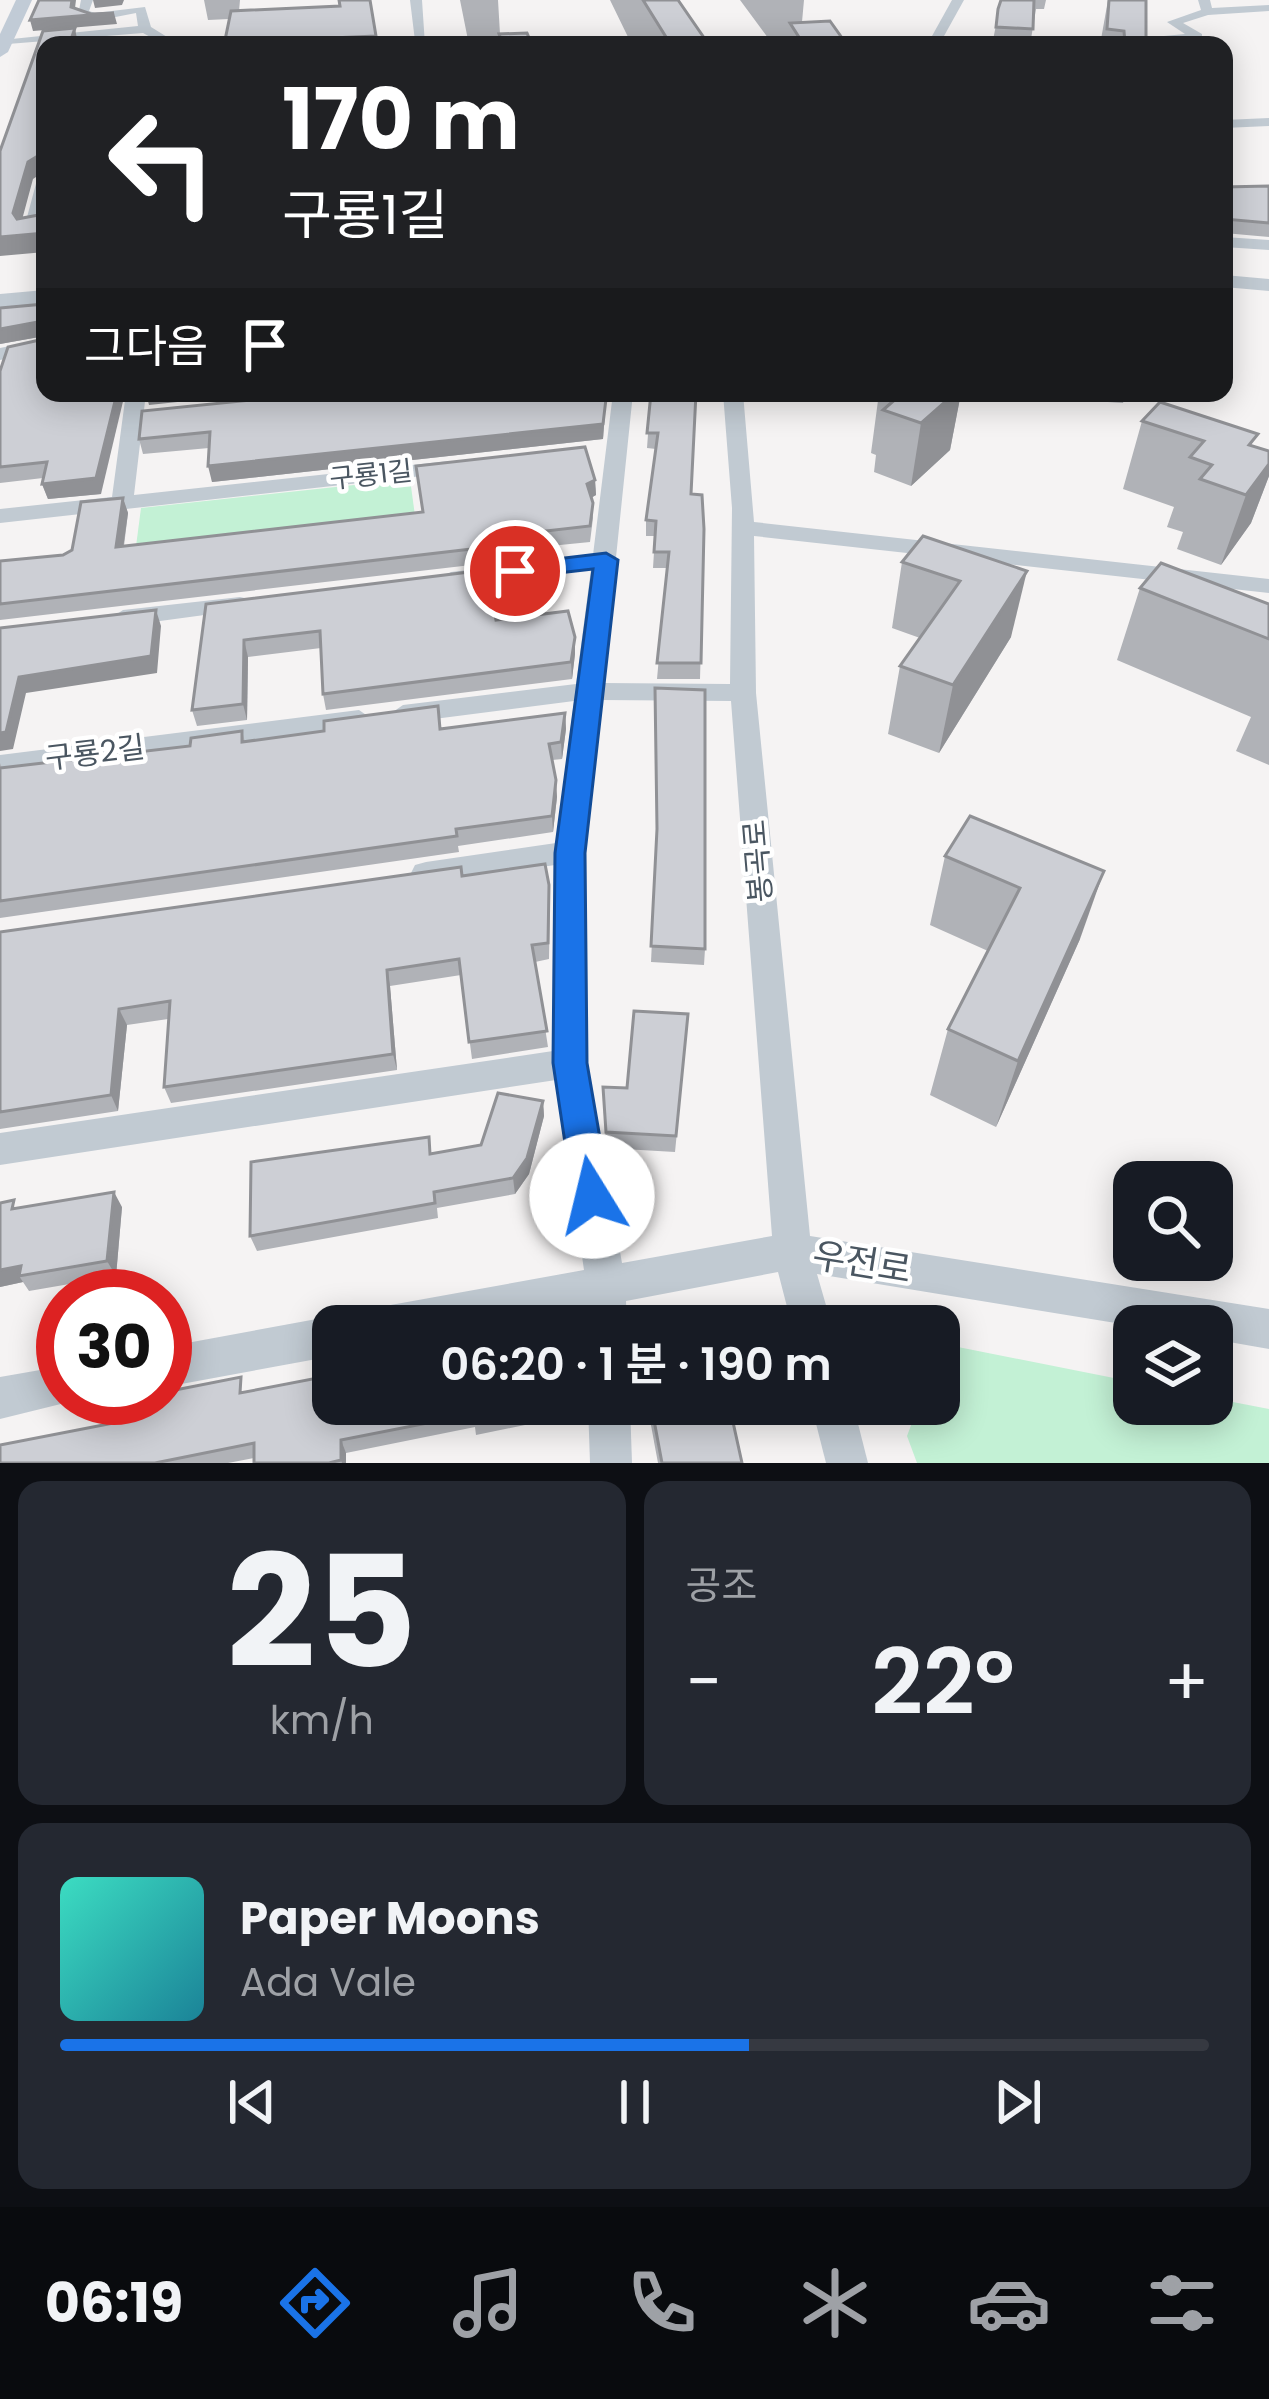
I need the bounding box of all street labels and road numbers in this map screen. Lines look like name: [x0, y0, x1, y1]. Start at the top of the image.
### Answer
street label: 구룡1길: [328, 452, 414, 497]
street label: 구룡2길: [43, 725, 147, 780]
street label: 봉곡로: [732, 818, 783, 904]
street label: 우전로: [809, 1230, 915, 1295]

